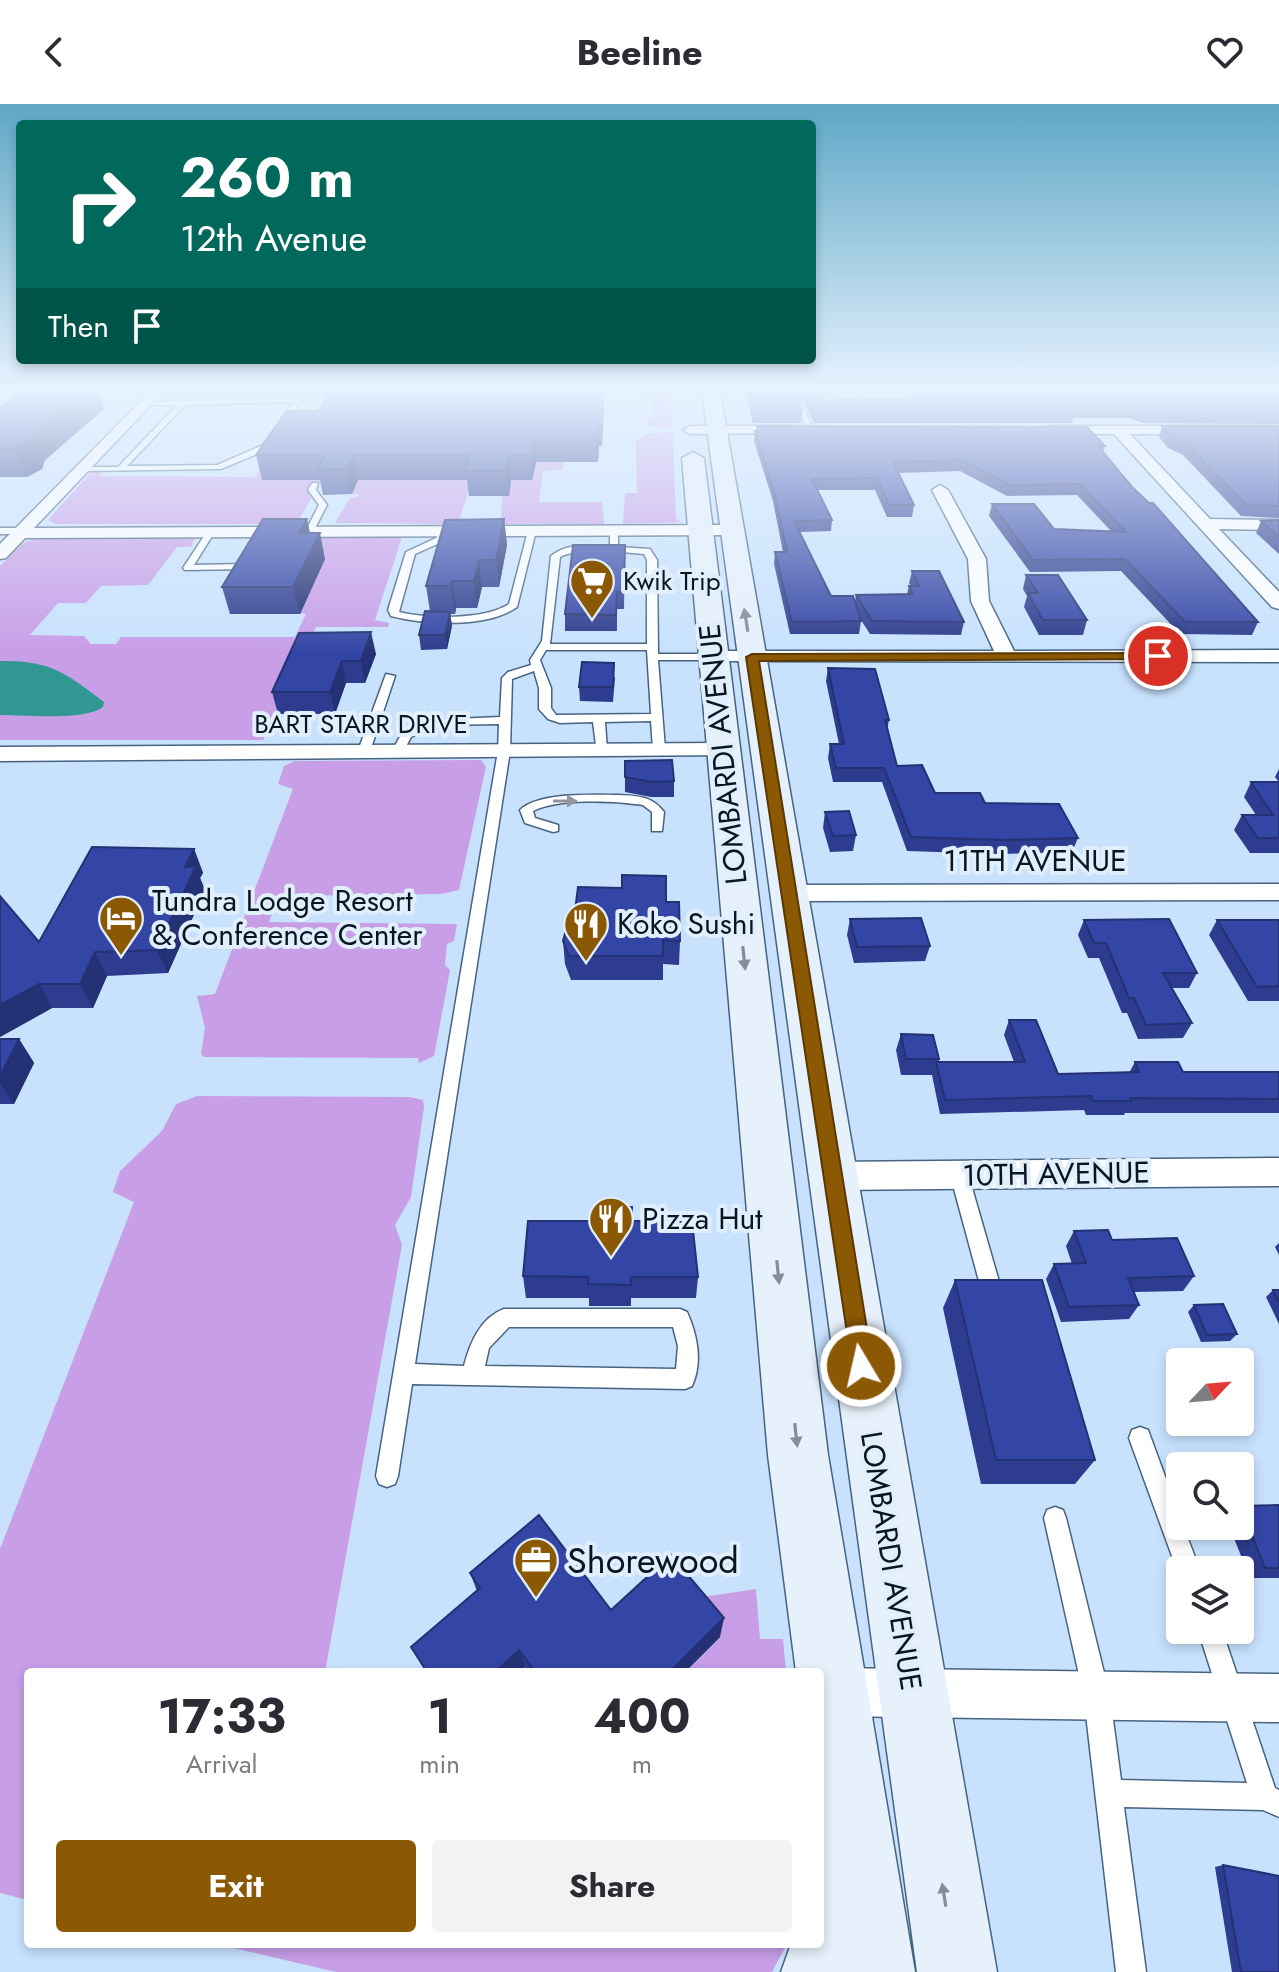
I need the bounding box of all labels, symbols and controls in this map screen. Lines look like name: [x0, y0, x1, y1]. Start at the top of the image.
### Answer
text: Beeline: [576, 26, 703, 78]
icon: back: [32, 30, 76, 74]
icon: heart: [1203, 30, 1247, 74]
text: 260 m: [180, 137, 354, 218]
icon: right: [48, 152, 152, 256]
text: 12th Avenue: [180, 212, 367, 264]
icon: arrive: [125, 304, 169, 348]
text: Then: [48, 305, 109, 348]
supermarket icon: Kwik Trip: [568, 557, 616, 620]
place label: Kwik Trip: [623, 562, 721, 600]
one-way arrow: [739, 607, 752, 632]
street label: LOMBARDI AVENUE: [687, 622, 758, 887]
pin: [1124, 622, 1192, 690]
icon: arrive: [1136, 634, 1180, 678]
street label: BART STARR DRIVE: [254, 705, 468, 743]
one-way arrow: [553, 795, 578, 807]
street label: 11TH AVENUE: [943, 839, 1127, 882]
place label: Tundra Lodge Resort & Conference Center: [152, 879, 423, 956]
hotel icon: Tundra Lodge Resort & Conference Center: [97, 894, 145, 957]
restaurant icon: Koko Sushi: [562, 900, 610, 963]
place label: Koko Sushi: [617, 902, 755, 945]
one-way arrow: [738, 946, 751, 971]
street label: 10TH AVENUE: [962, 1150, 1150, 1197]
restaurant icon: Pizza Hut: [587, 1195, 635, 1258]
place label: Pizza Hut: [642, 1197, 763, 1240]
one-way arrow: [771, 1260, 784, 1285]
position arrow: [819, 1324, 903, 1408]
north arrow: [1166, 1348, 1254, 1436]
map controls: [1166, 1348, 1254, 1644]
one-way arrow: [789, 1423, 802, 1448]
street label: LOMBARDI AVENUE: [850, 1428, 933, 1694]
button: search: [1166, 1452, 1254, 1540]
place label: Shorewood: [567, 1534, 739, 1586]
office icon: Shorewood: [512, 1536, 560, 1599]
button: layers: [1166, 1556, 1254, 1644]
text: 17:33: [157, 1682, 286, 1751]
text: 1: [427, 1682, 452, 1751]
text: 400: [593, 1682, 691, 1751]
text: Arrival: [186, 1745, 258, 1783]
text: min: [419, 1745, 460, 1783]
text: m: [632, 1745, 652, 1783]
button: Exit: [56, 1840, 416, 1932]
button: Share: [432, 1840, 792, 1932]
one-way arrow: [937, 1882, 950, 1907]

